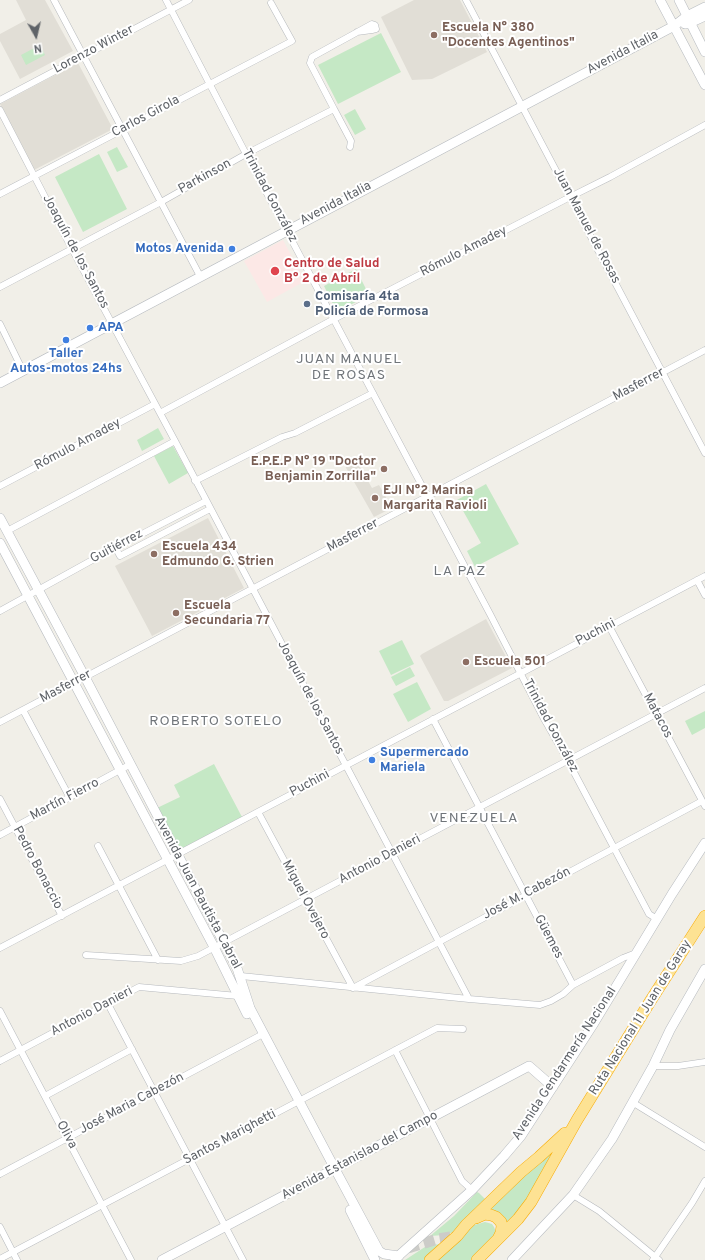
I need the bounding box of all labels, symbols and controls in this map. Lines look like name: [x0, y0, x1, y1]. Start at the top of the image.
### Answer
north arrow: [16, 16, 56, 56]
place label: Escuela N° 380 "Docentes Agentinos": [442, 20, 575, 51]
street label: Lorenzo Winter: [51, 22, 137, 78]
street label: Avenida Italia: [585, 28, 661, 78]
marker: Escuela N° 380 "Docentes Agentinos": [429, 30, 439, 40]
text: N: [33, 40, 43, 55]
street label: Carlos Girola: [109, 93, 183, 141]
street label: Trinidad González: [238, 147, 300, 245]
street label: Parkinson: [176, 156, 234, 198]
street label: Juan Manuel de Rosas: [549, 166, 623, 286]
street label: Avenida Italia: [298, 179, 374, 229]
street label: Joaquín de los Santos: [38, 192, 112, 312]
street label: Rómulo Amadey: [418, 223, 510, 281]
place label: Motos Avenida: [135, 241, 224, 257]
marker: Motos Avenida: [227, 244, 237, 254]
place label: Centro de Salud B° 2 de Abril: [284, 256, 379, 287]
marker: Centro de Salud B° 2 de Abril: [269, 265, 281, 277]
place label: Comisaría 4ta Policía de Formosa: [315, 289, 428, 320]
marker: Comisaría 4ta Policía de Formosa: [302, 299, 312, 309]
place label: APA: [98, 320, 123, 336]
marker: APA: [85, 323, 95, 333]
marker: Taller Autos-motos 24hs: [61, 335, 71, 345]
place label: Taller Autos-motos 24hs: [10, 346, 122, 377]
district label: JUAN MANUEL DE ROSAS: [296, 352, 402, 384]
street label: Masferrer: [611, 365, 667, 405]
street label: Rómulo Amadey: [32, 416, 124, 474]
place label: E.P.E.P N° 19 "Doctor Benjamin Zorrilla": [251, 454, 376, 485]
marker: E.P.E.P N° 19 "Doctor Benjamin Zorrilla": [379, 464, 389, 474]
place label: EJI N°2 Marina Margarita Ravioli: [383, 483, 487, 514]
marker: EJI N°2 Marina Margarita Ravioli: [370, 493, 380, 503]
street label: Masferrer: [325, 516, 381, 556]
street label: Guitiérrez: [88, 527, 146, 567]
place label: Escuela 434 Edmundo G. Strien: [162, 539, 274, 570]
marker: Escuela 434 Edmundo G. Strien: [149, 549, 159, 559]
district label: LA PAZ: [434, 564, 486, 580]
place label: Escuela Secundaria 77: [184, 598, 270, 629]
marker: Escuela Secundaria 77: [171, 608, 181, 618]
street label: Puchini: [573, 616, 619, 650]
street label: Joaquín de los Santos: [273, 638, 347, 758]
place label: Escuela 501: [474, 654, 546, 670]
marker: Escuela 501: [461, 657, 471, 667]
street label: Masferrer: [38, 667, 94, 707]
street label: Trinidad González: [519, 677, 581, 775]
street label: Matacos: [639, 691, 675, 741]
district label: ROBERTO SOTELO: [149, 714, 283, 730]
place label: Supermercado Mariela: [380, 745, 469, 776]
marker: Supermercado Mariela: [367, 755, 377, 765]
street label: Puchini: [287, 767, 333, 801]
street label: Martín Fierro: [28, 775, 102, 825]
district label: VENEZUELA: [429, 811, 519, 827]
street label: Avenida Juan Bautista Cabral: [150, 814, 244, 972]
street label: Pedro Bonaccio: [9, 824, 65, 912]
street label: Antonio Danieri: [336, 832, 424, 888]
street label: Miguel Ovejero: [278, 858, 332, 942]
street label: José M. Cabezón: [480, 864, 574, 924]
street label: Güemes: [530, 912, 566, 962]
street label: Ruta Nacional 11 Juan de Garay: [587, 937, 695, 1099]
street label: Antonio Danieri: [48, 984, 136, 1040]
street label: Avenida Gendarmería Nacional: [510, 984, 620, 1144]
street label: José Maria Cabezón: [77, 1070, 187, 1138]
street label: Santos Marighetti: [181, 1107, 279, 1169]
street label: Avenida Estanislao del Campo: [279, 1108, 441, 1204]
street label: Oliva: [52, 1118, 80, 1152]

